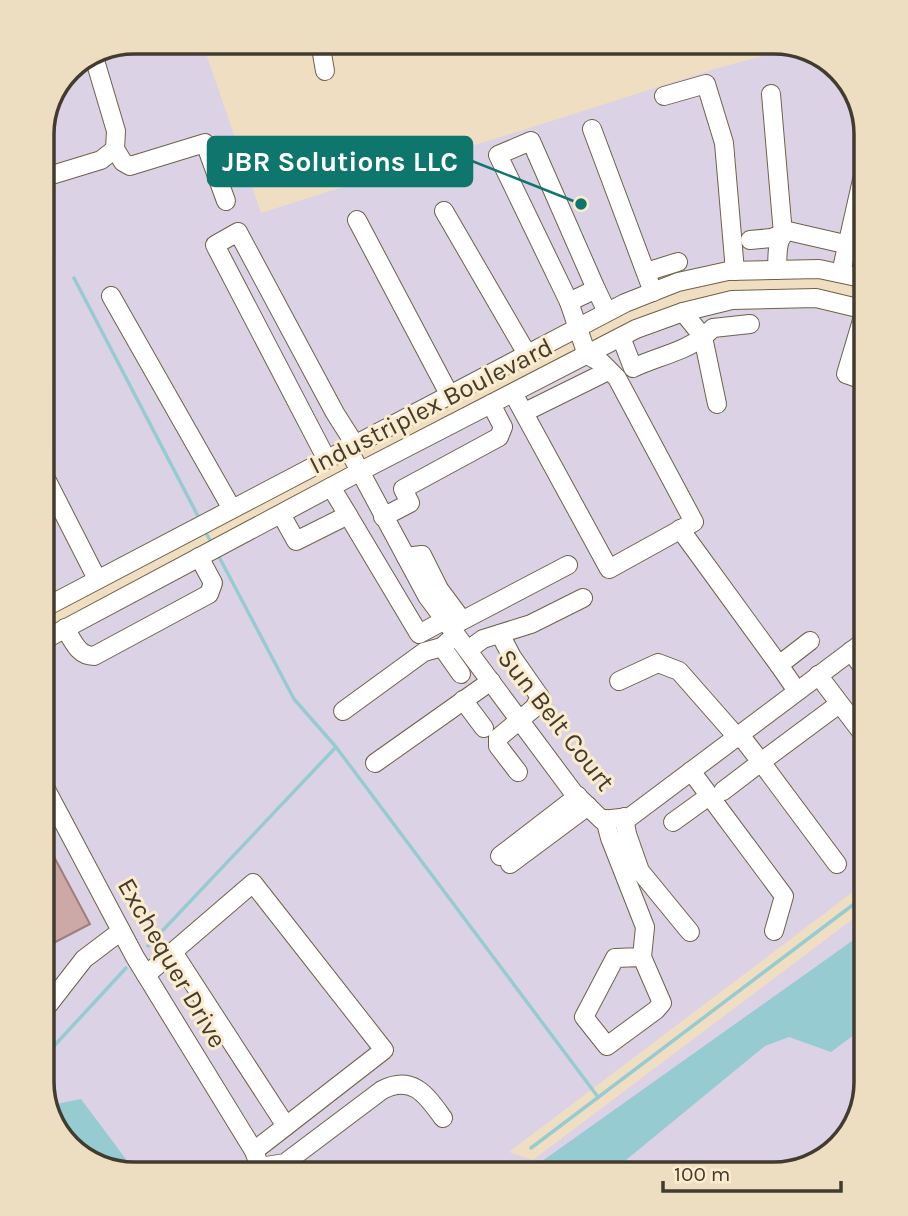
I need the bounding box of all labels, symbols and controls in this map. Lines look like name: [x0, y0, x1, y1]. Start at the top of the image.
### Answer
callout: JBR Solutions LLC: [208, 137, 472, 186]
text: JBR Solutions LLC: [222, 145, 458, 178]
street label: Industriplex Boulevard: [304, 331, 558, 481]
street label: Sun Belt Court: [491, 643, 621, 797]
street label: Exchequer Drive: [111, 873, 233, 1053]
scale bar: [663, 1150, 842, 1194]
text: 100 m: [674, 1162, 731, 1186]

